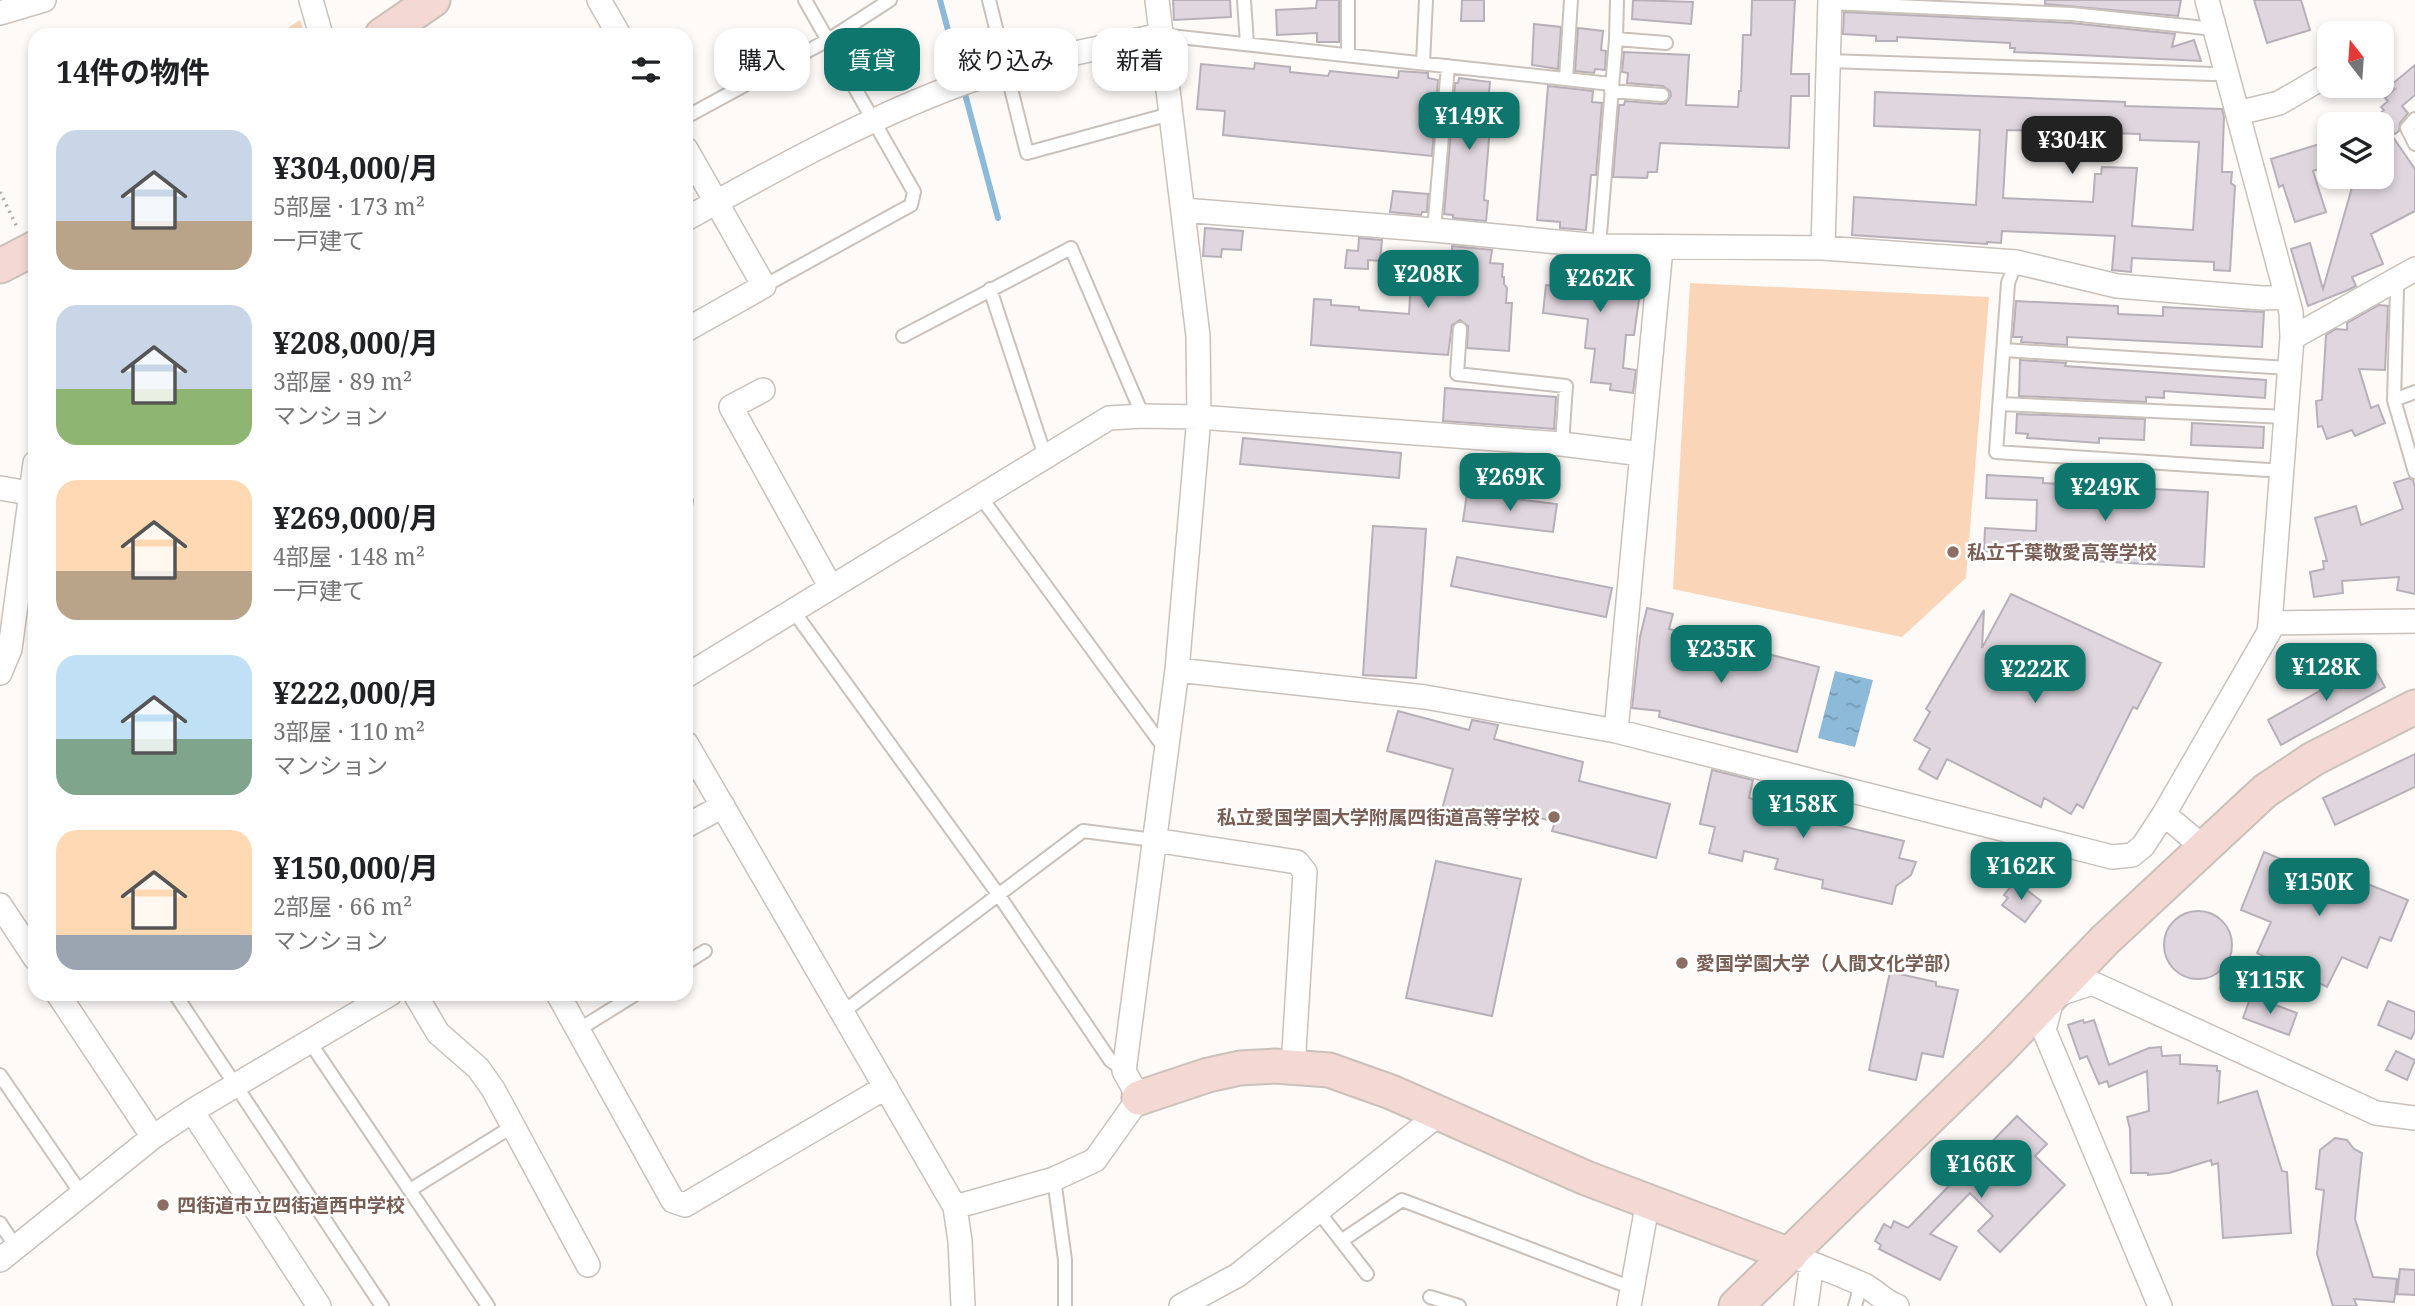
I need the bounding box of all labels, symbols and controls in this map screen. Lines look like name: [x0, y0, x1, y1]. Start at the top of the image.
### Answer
north arrow: [2317, 21, 2394, 98]
map controls: [2317, 21, 2394, 189]
chip: 購入: [714, 28, 810, 91]
chip: 賃貸: [824, 28, 920, 91]
chip: 絞り込み: [934, 28, 1078, 91]
chip: 新着: [1092, 28, 1188, 91]
text: 14件の物件: [56, 51, 210, 92]
icon: filters: [627, 51, 665, 89]
pin: ¥149K: [1420, 92, 1518, 152]
text: ¥149K: [1435, 99, 1503, 131]
button: layers: [2317, 112, 2394, 189]
pin: ¥304K: [2023, 116, 2121, 176]
text: ¥304K: [2038, 123, 2106, 155]
text: ¥304,000/月: [273, 147, 439, 188]
icon: home: [112, 158, 196, 242]
text: 5部屋 · 173 m²: [273, 190, 425, 222]
text: 一戸建て: [273, 224, 365, 256]
pin: ¥208K: [1379, 250, 1477, 310]
pin: ¥262K: [1551, 254, 1649, 314]
text: ¥208K: [1394, 257, 1462, 289]
text: ¥262K: [1566, 261, 1634, 293]
text: ¥208,000/月: [273, 322, 439, 363]
icon: home: [112, 333, 196, 417]
text: 3部屋 · 89 m²: [273, 365, 412, 397]
text: マンション: [273, 399, 388, 431]
pin: ¥269K: [1461, 454, 1559, 513]
text: ¥269K: [1476, 460, 1544, 492]
pin: ¥249K: [2056, 463, 2154, 523]
text: ¥249K: [2071, 470, 2139, 502]
text: ¥269,000/月: [273, 497, 439, 538]
icon: home: [112, 508, 196, 592]
place label: 私立千葉敬愛高等学校: [1967, 539, 2157, 565]
text: 4部屋 · 148 m²: [273, 540, 425, 572]
marker: 私立千葉敬愛高等学校: [1945, 544, 1961, 560]
text: 一戸建て: [273, 574, 365, 606]
pin: ¥235K: [1672, 626, 1770, 685]
text: ¥235K: [1687, 632, 1755, 664]
pin: ¥128K: [2277, 644, 2375, 703]
pin: ¥222K: [1986, 646, 2084, 705]
text: ¥128K: [2292, 650, 2360, 682]
text: ¥222K: [2001, 652, 2069, 684]
text: ¥222,000/月: [273, 672, 439, 713]
icon: home: [112, 683, 196, 767]
text: 3部屋 · 110 m²: [273, 715, 425, 747]
text: マンション: [273, 749, 388, 781]
pin: ¥158K: [1754, 780, 1852, 840]
text: ¥158K: [1769, 787, 1837, 819]
place label: 私立愛国学園大学附属四街道高等学校: [1217, 804, 1540, 830]
marker: 私立愛国学園大学附属四街道高等学校: [1546, 809, 1562, 825]
pin: ¥162K: [1972, 842, 2070, 902]
text: ¥150,000/月: [273, 847, 439, 888]
text: ¥162K: [1987, 849, 2055, 881]
icon: home: [112, 858, 196, 942]
pin: ¥150K: [2270, 858, 2368, 918]
text: ¥150K: [2285, 865, 2353, 897]
text: 2部屋 · 66 m²: [273, 890, 412, 922]
text: マンション: [273, 924, 388, 956]
place label: 愛国学園大学（人間文化学部）: [1696, 950, 1962, 976]
marker: 愛国学園大学（人間文化学部）: [1674, 955, 1690, 971]
pin: ¥115K: [2221, 956, 2319, 1016]
text: ¥115K: [2236, 963, 2304, 995]
pin: ¥166K: [1932, 1140, 2030, 1200]
text: ¥166K: [1947, 1147, 2015, 1179]
place label: 四街道市立四街道西中学校: [177, 1192, 405, 1218]
marker: 四街道市立四街道西中学校: [155, 1197, 171, 1213]

